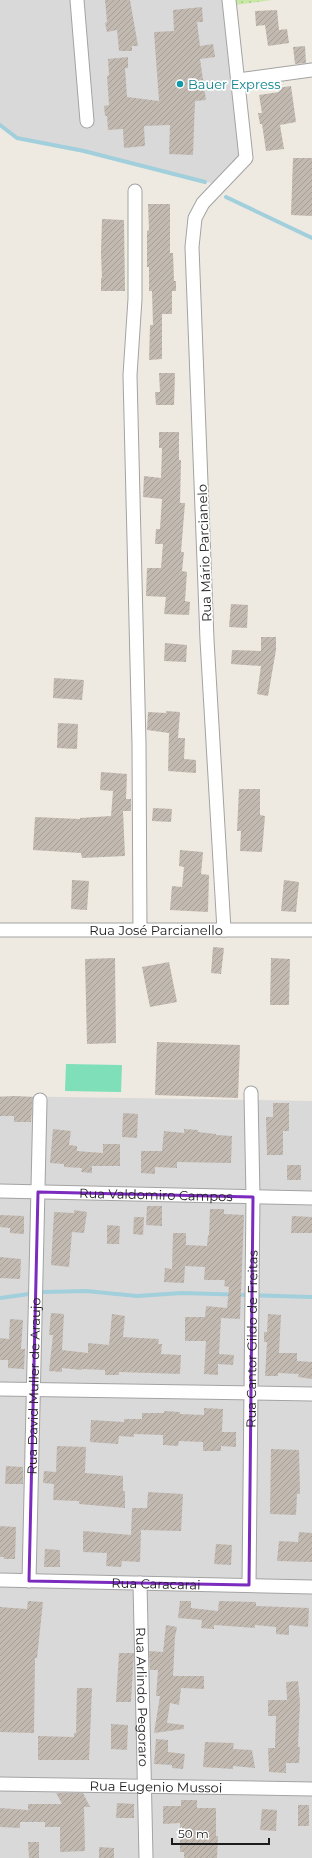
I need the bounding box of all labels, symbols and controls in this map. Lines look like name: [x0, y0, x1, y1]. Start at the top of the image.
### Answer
place label: Bauer Express: [188, 76, 281, 92]
marker: Bauer Express: [175, 79, 185, 89]
street label: Rua Mário Parcianelo: [194, 484, 214, 622]
street label: Rua José Parcianello: [89, 922, 223, 938]
street label: Rua Valdomiro Campos: [79, 1185, 233, 1204]
street label: Rua Cantor Gildo de Freitas: [243, 1250, 260, 1428]
street label: Rua David Muller de Araujo: [23, 1297, 43, 1475]
street label: Rua Caracarai: [111, 1575, 201, 1592]
street label: Rua Arlindo Pegoraro: [133, 1627, 152, 1767]
street label: Rua Eugenio Mussoi: [89, 1777, 222, 1796]
scale bar: [172, 1820, 269, 1846]
text: 50 m: [178, 1826, 209, 1841]

